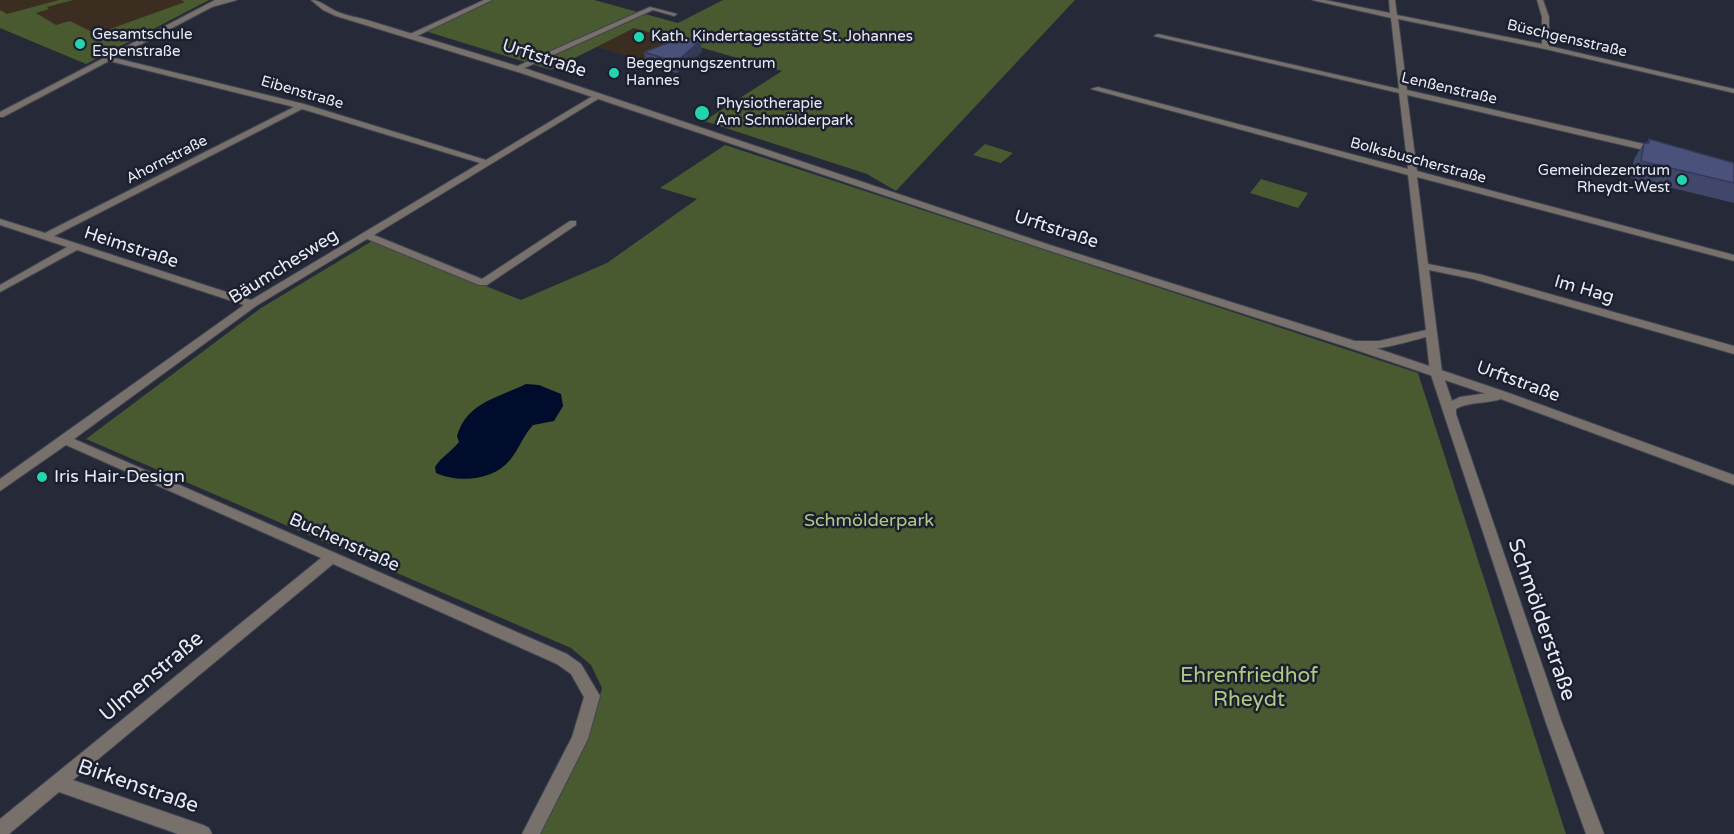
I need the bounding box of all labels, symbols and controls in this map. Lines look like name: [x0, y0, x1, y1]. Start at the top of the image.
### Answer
street label: Büschgensstraße: [1505, 16, 1629, 62]
place label: Gesamtschule Espenstraße: [92, 26, 192, 61]
place label: Kath. Kindertagesstätte St. Johannes: [651, 28, 913, 46]
marker: Kath. Kindertagesstätte St. Johannes: [632, 30, 646, 44]
street label: Urftstraße: [499, 35, 589, 83]
marker: Gesamtschule Espenstraße: [73, 37, 87, 51]
place label: Begegnungszentrum Hannes: [626, 55, 776, 90]
marker: Begegnungszentrum Hannes: [607, 66, 621, 80]
street label: Lenßenstraße: [1399, 69, 1499, 109]
street label: Eibenstraße: [259, 73, 345, 113]
place label: Physiotherapie Am Schmölderpark: [716, 95, 853, 130]
marker: Physiotherapie Am Schmölderpark: [693, 104, 711, 122]
street label: Ahornstraße: [123, 132, 211, 188]
street label: Bolksbuscherstraße: [1348, 134, 1488, 188]
place label: Gemeindezentrum Rheydt-West: [1538, 162, 1670, 197]
marker: Gemeindezentrum Rheydt-West: [1675, 173, 1689, 187]
street label: Urftstraße: [1011, 206, 1101, 254]
street label: Heimstraße: [81, 223, 181, 273]
street label: Bäumchesweg: [225, 225, 343, 309]
street label: Im Hag: [1552, 271, 1616, 309]
street label: Urftstraße: [1473, 357, 1563, 407]
place label: Iris Hair-Design: [54, 466, 185, 488]
marker: Iris Hair-Design: [35, 470, 49, 484]
street label: Buchenstraße: [285, 509, 403, 577]
park label: Schmölderpark: [804, 510, 934, 532]
street label: Schmölderstraße: [1501, 536, 1581, 704]
street label: Ulmenstraße: [95, 626, 209, 728]
park label: Ehrenfriedhof Rheydt: [1180, 663, 1318, 713]
street label: Birkenstraße: [74, 755, 202, 819]

